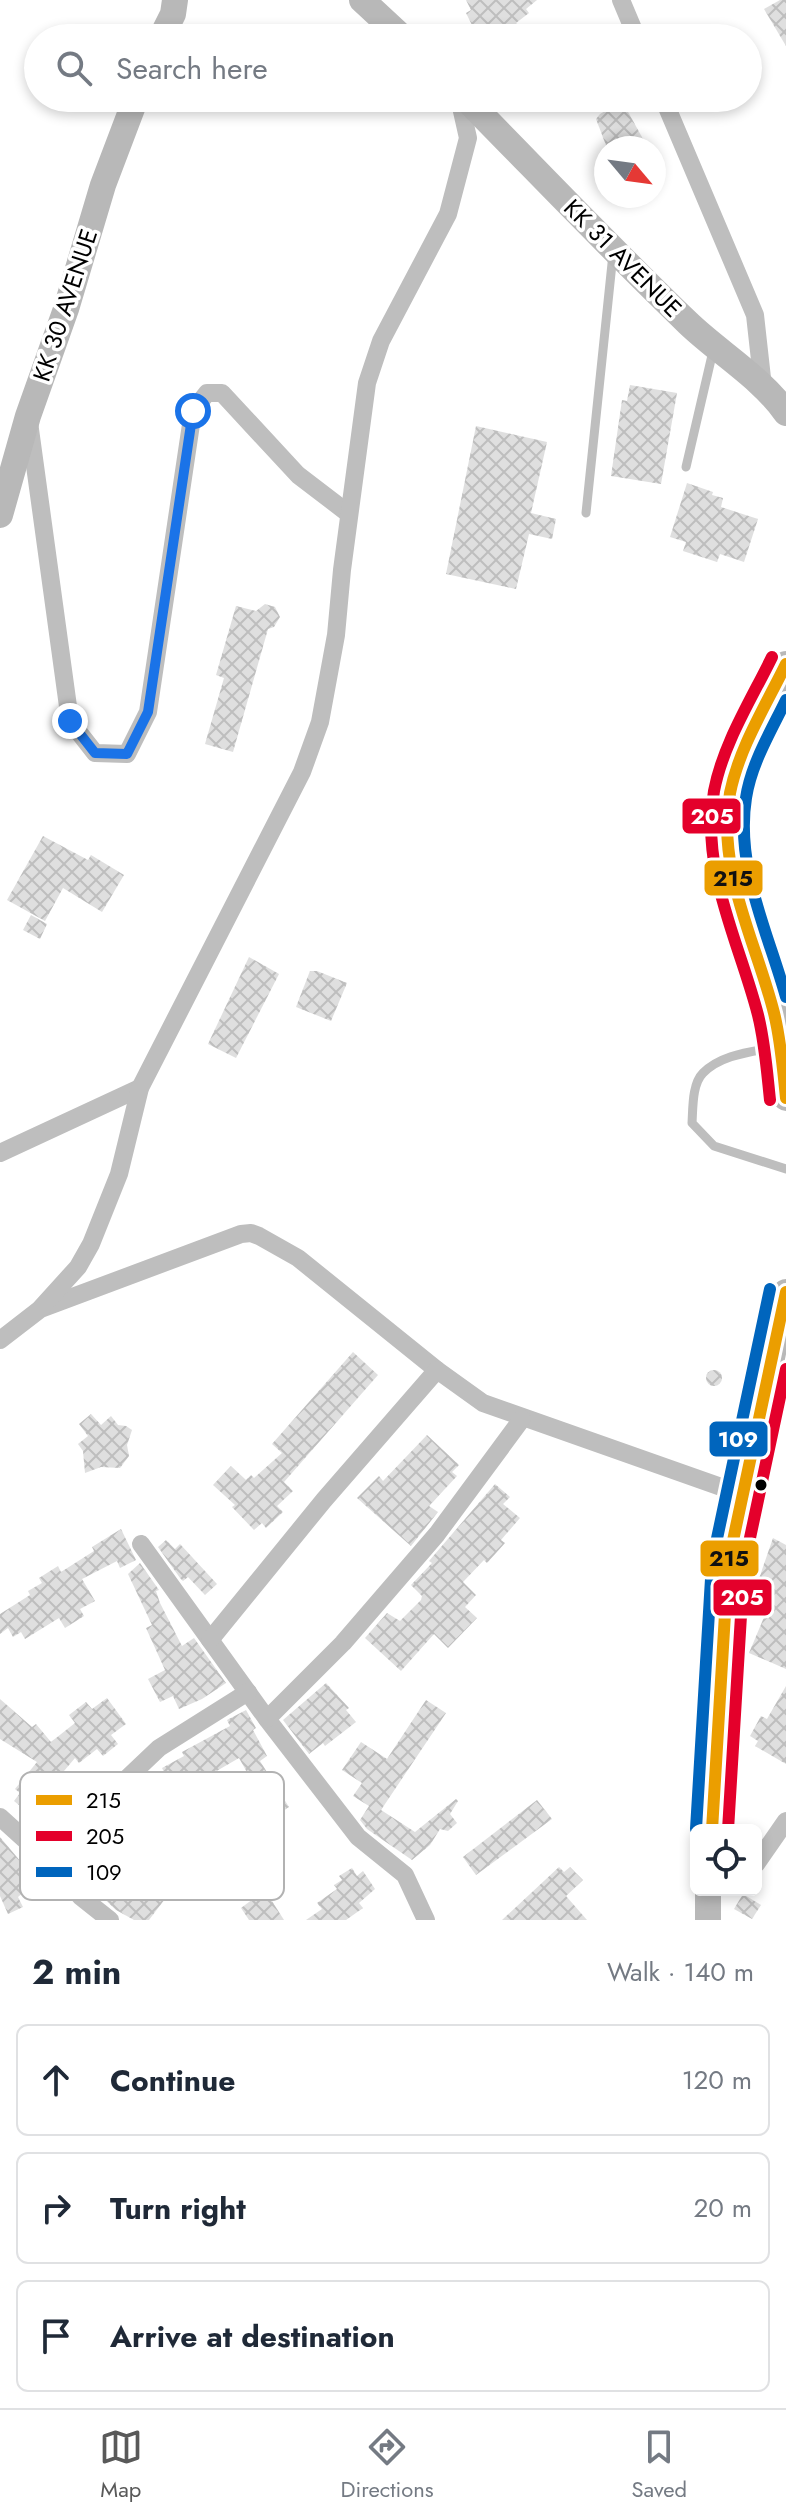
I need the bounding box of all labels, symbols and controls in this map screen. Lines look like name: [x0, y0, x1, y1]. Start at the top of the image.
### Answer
search box: [24, 24, 762, 112]
icon: search: [52, 46, 96, 90]
text: Search here: [116, 47, 268, 90]
north arrow: [594, 136, 666, 208]
street label: KK 31 AVENUE: [556, 191, 690, 325]
street label: KK 30 AVENUE: [24, 224, 106, 386]
route start: [175, 393, 211, 429]
route end: [52, 703, 88, 739]
line badge: 205: [681, 797, 742, 835]
text: 205: [690, 800, 734, 832]
line badge: 215: [703, 859, 764, 897]
text: 215: [713, 862, 753, 894]
line badge: 109: [708, 1420, 769, 1458]
text: 109: [718, 1423, 758, 1455]
unlabelled marker: [753, 1477, 769, 1493]
line badge: 215: [699, 1539, 760, 1578]
text: 215: [709, 1542, 749, 1574]
line badge: 205: [712, 1578, 773, 1617]
text: 205: [720, 1581, 764, 1613]
legend: [20, 1772, 284, 1900]
text: 215: [86, 1784, 121, 1816]
text: 205: [86, 1820, 124, 1852]
map controls: [690, 1824, 762, 1896]
button: locate: [690, 1824, 762, 1896]
text: 109: [86, 1856, 122, 1888]
text: 2 min: [32, 1948, 121, 1997]
text: Walk · 140 m: [607, 1953, 754, 1991]
icon: ahead: [34, 2058, 78, 2102]
text: Continue: [110, 2059, 236, 2102]
text: 120 m: [682, 2061, 752, 2099]
icon: right: [34, 2186, 78, 2230]
text: Turn right: [110, 2187, 246, 2230]
text: 20 m: [694, 2189, 752, 2227]
icon: arrive: [34, 2314, 78, 2358]
text: Arrive at destination: [110, 2315, 395, 2358]
tab: Map: [99, 2425, 143, 2505]
tab: Directions: [341, 2425, 434, 2505]
tab: Saved: [631, 2425, 687, 2505]

